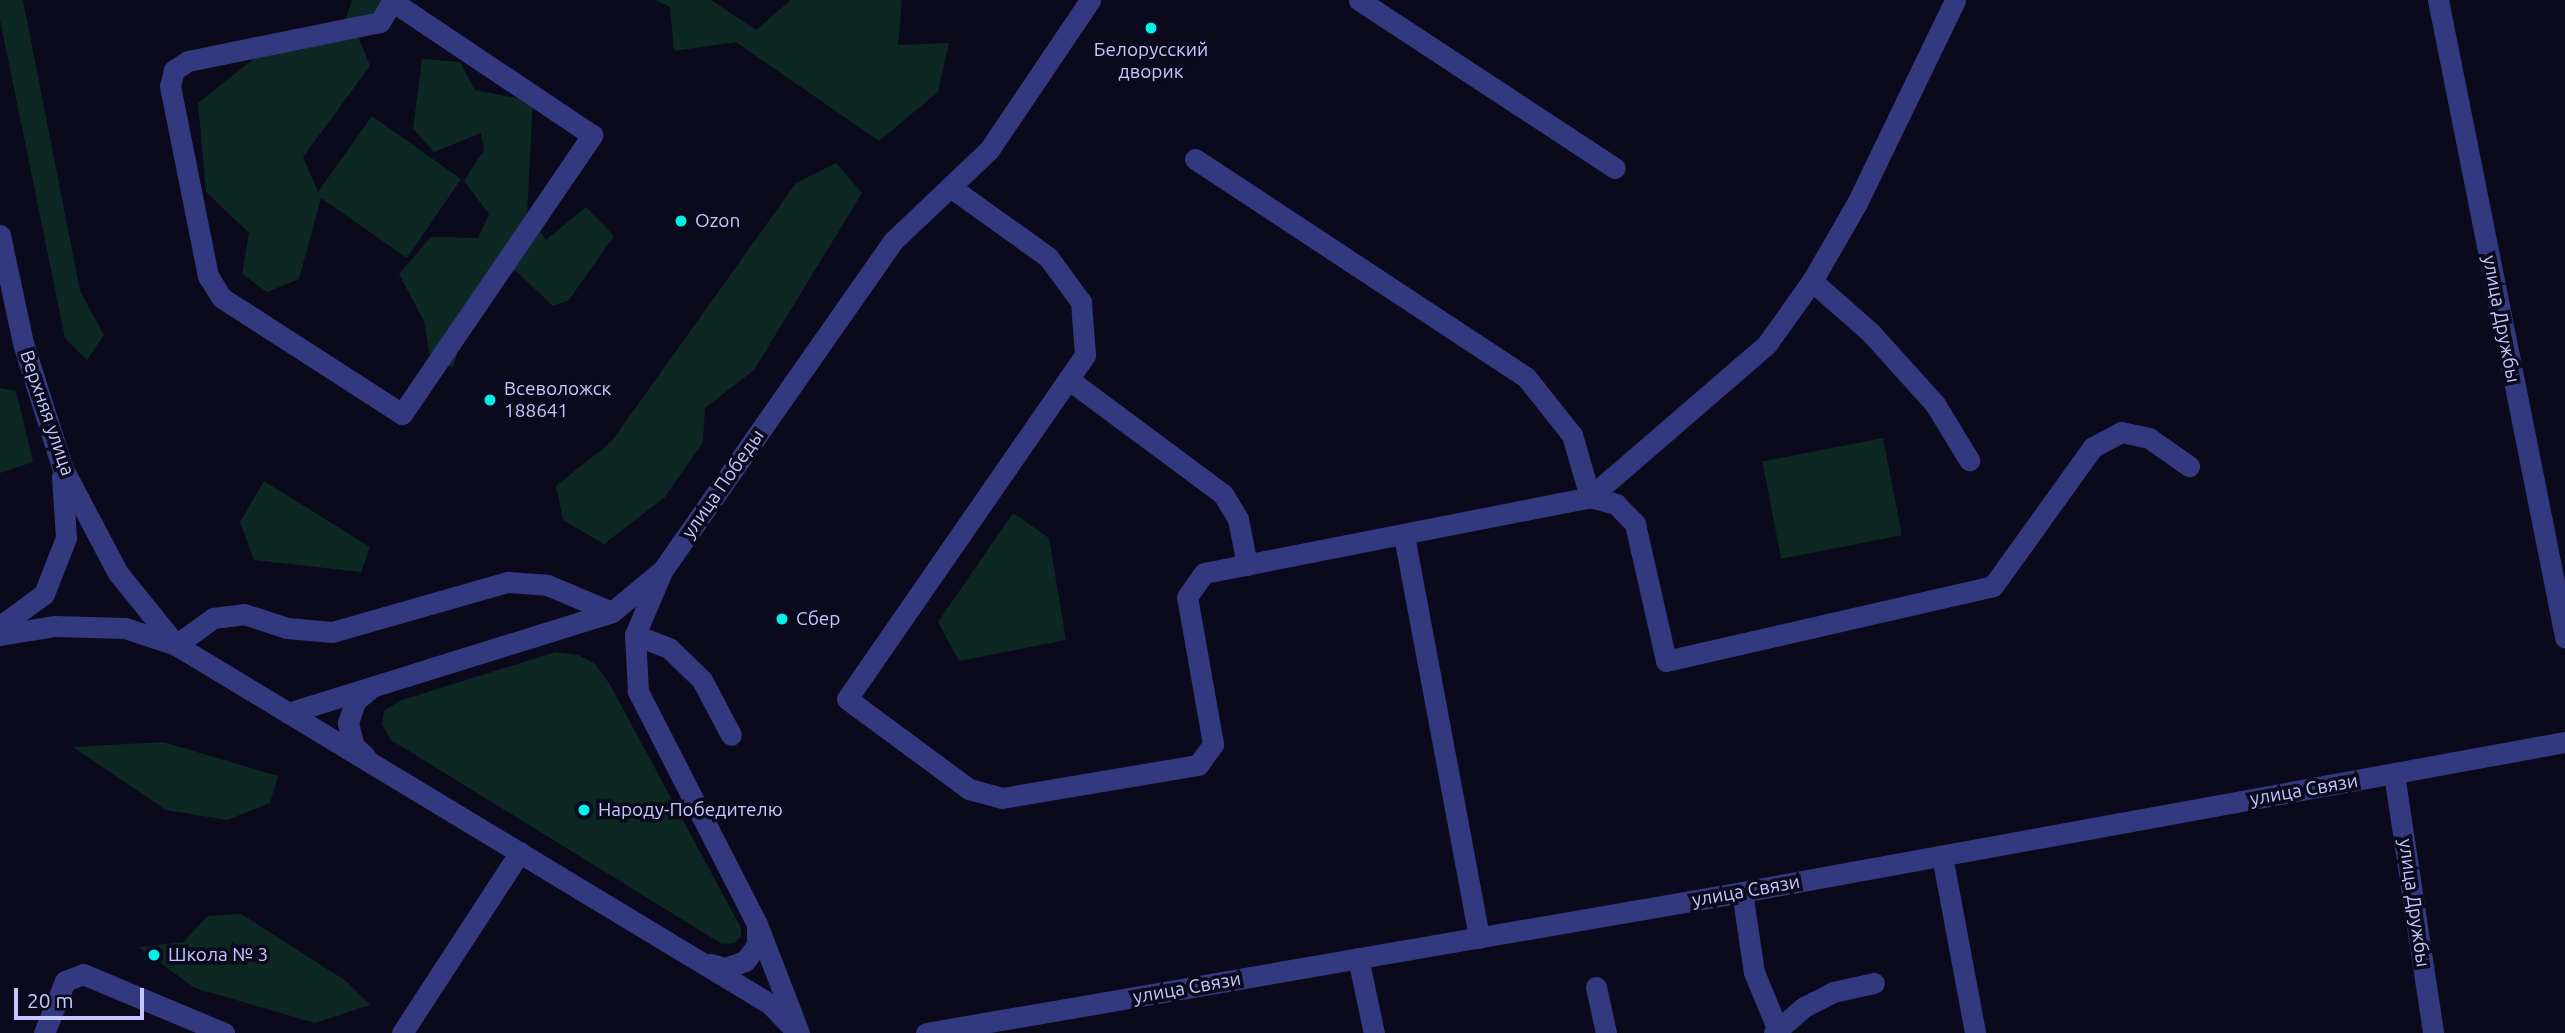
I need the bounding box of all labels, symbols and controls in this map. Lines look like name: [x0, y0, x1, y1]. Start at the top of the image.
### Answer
marker: Белорусский дворик: [1143, 20, 1159, 36]
place label: Белорусский дворик: [1094, 39, 1208, 83]
place label: Ozon: [695, 210, 740, 232]
marker: Ozon: [673, 213, 689, 229]
street label: улица Дружбы: [2477, 253, 2525, 385]
street label: Верхняя улица: [15, 347, 79, 479]
place label: Всеволожск 188641: [504, 378, 611, 422]
marker: Всеволожск 188641: [482, 392, 498, 408]
street label: улица Победы: [677, 425, 769, 543]
place label: Сбер: [796, 608, 840, 630]
marker: Сбер: [774, 611, 790, 627]
street label: улица Связи: [2248, 769, 2360, 811]
place label: Народу-Победителю: [598, 799, 783, 821]
marker: Народу-Победителю: [576, 802, 592, 818]
street label: улица Дружбы: [2394, 837, 2434, 969]
street label: улица Связи: [1690, 870, 1802, 912]
place label: Школа № 3: [168, 944, 268, 966]
marker: Школа № 3: [146, 947, 162, 963]
street label: улица Связи: [1131, 967, 1243, 1009]
scale bar: [18, 974, 147, 1018]
text: 20 m: [27, 988, 74, 1012]

